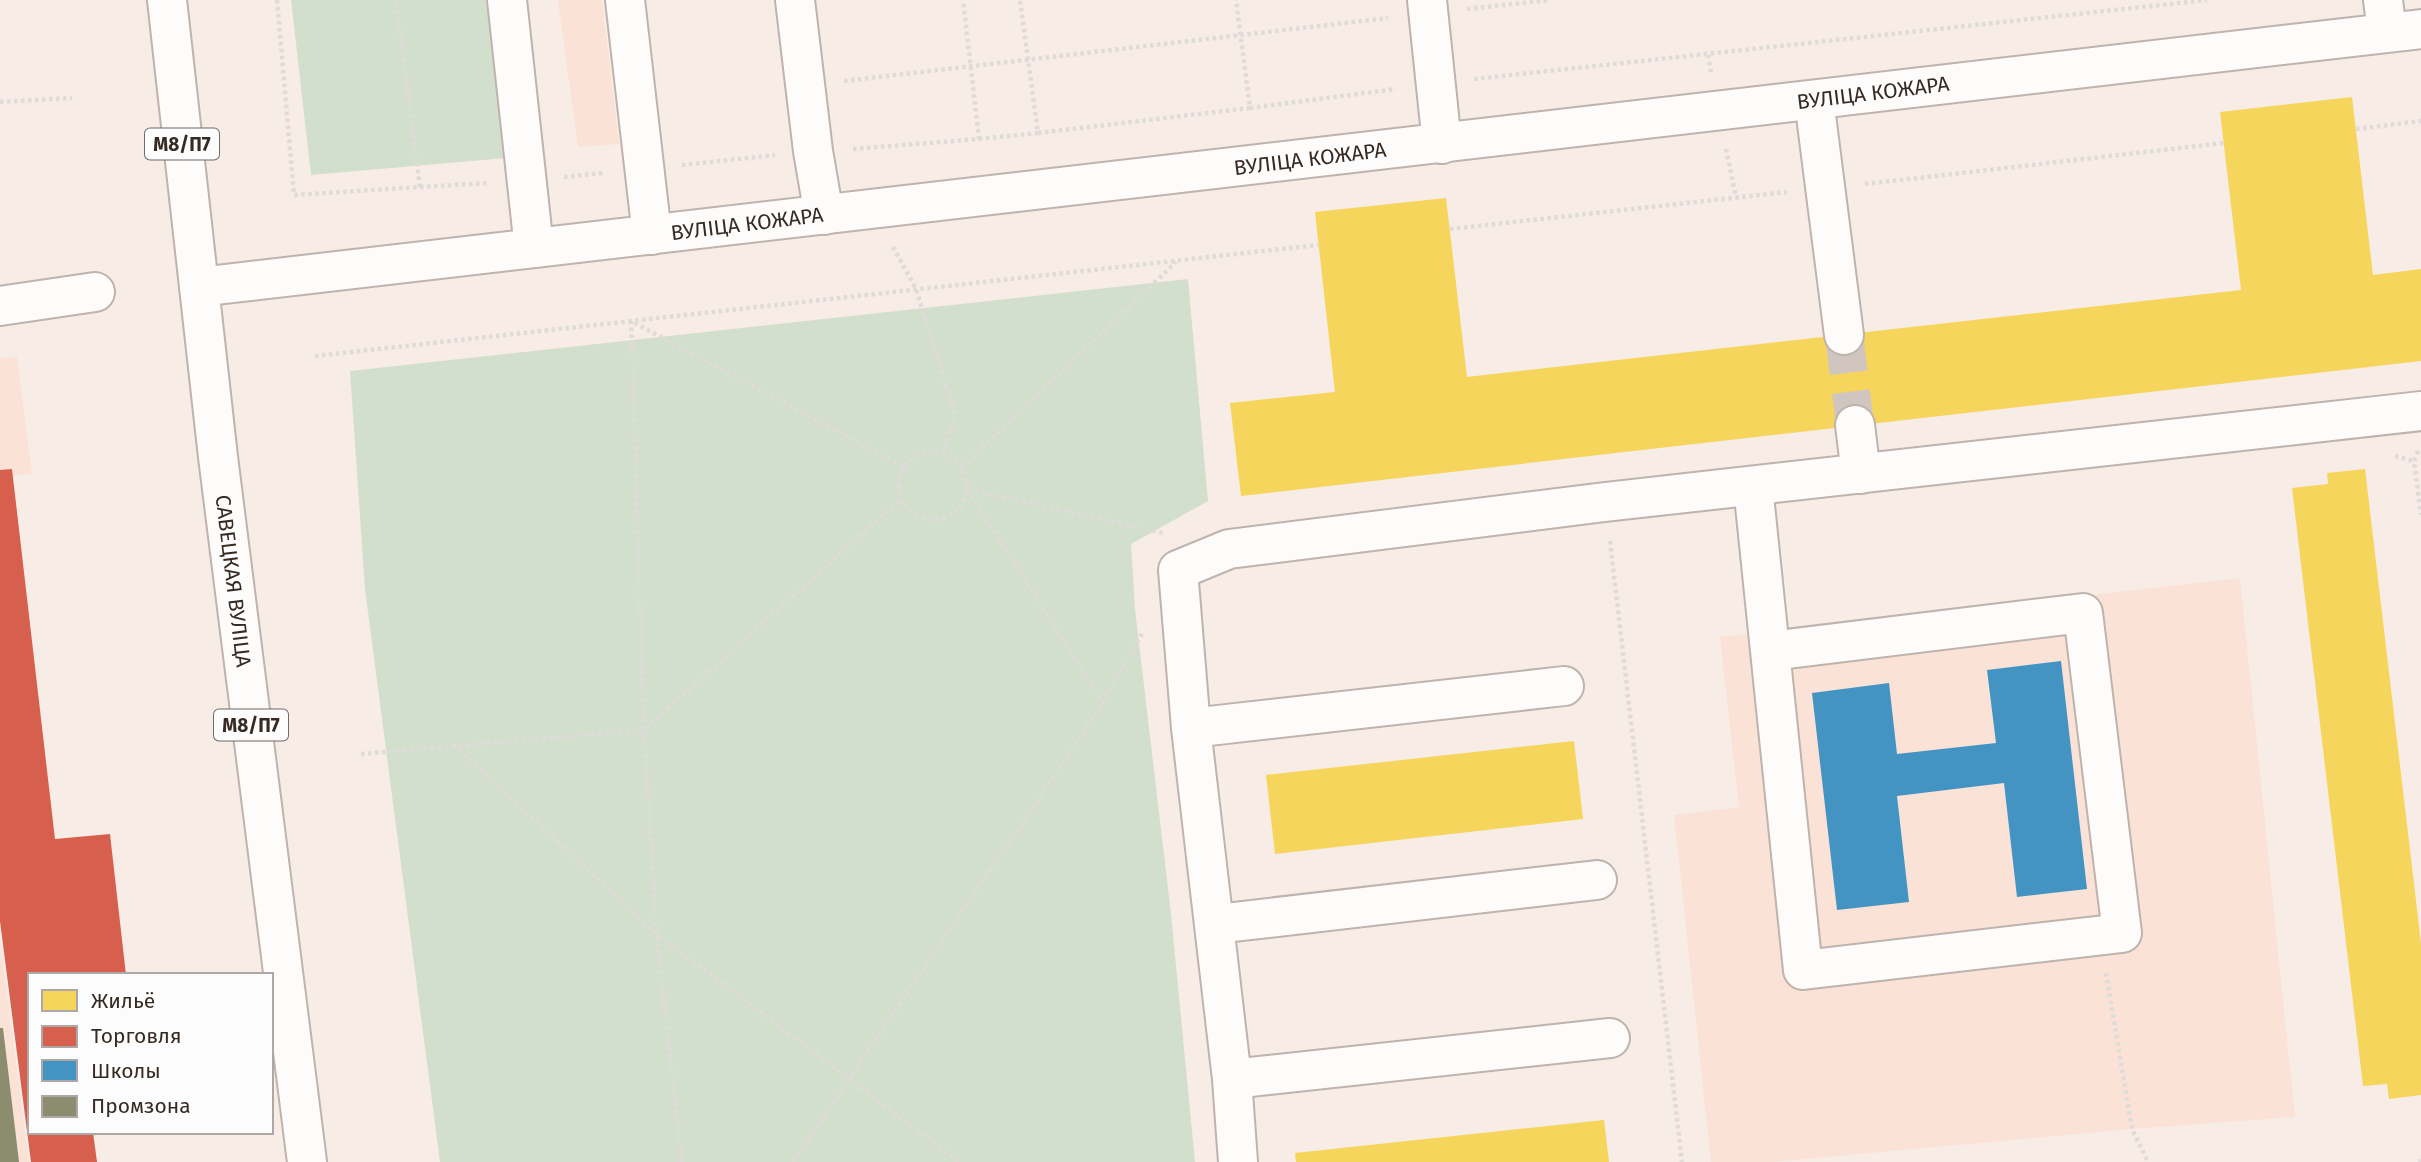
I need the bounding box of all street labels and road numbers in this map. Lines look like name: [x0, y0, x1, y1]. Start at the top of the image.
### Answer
street label: ВУЛІЦА КОЖАРА: [1795, 71, 1951, 115]
road number: М8/П7: [145, 128, 219, 160]
street label: ВУЛІЦА КОЖАРА: [1232, 137, 1388, 181]
street label: ВУЛІЦА КОЖАРА: [669, 202, 825, 246]
street label: САВЕЦКАЯ ВУЛІЦА: [210, 493, 256, 669]
road number: М8/П7: [214, 710, 288, 740]

